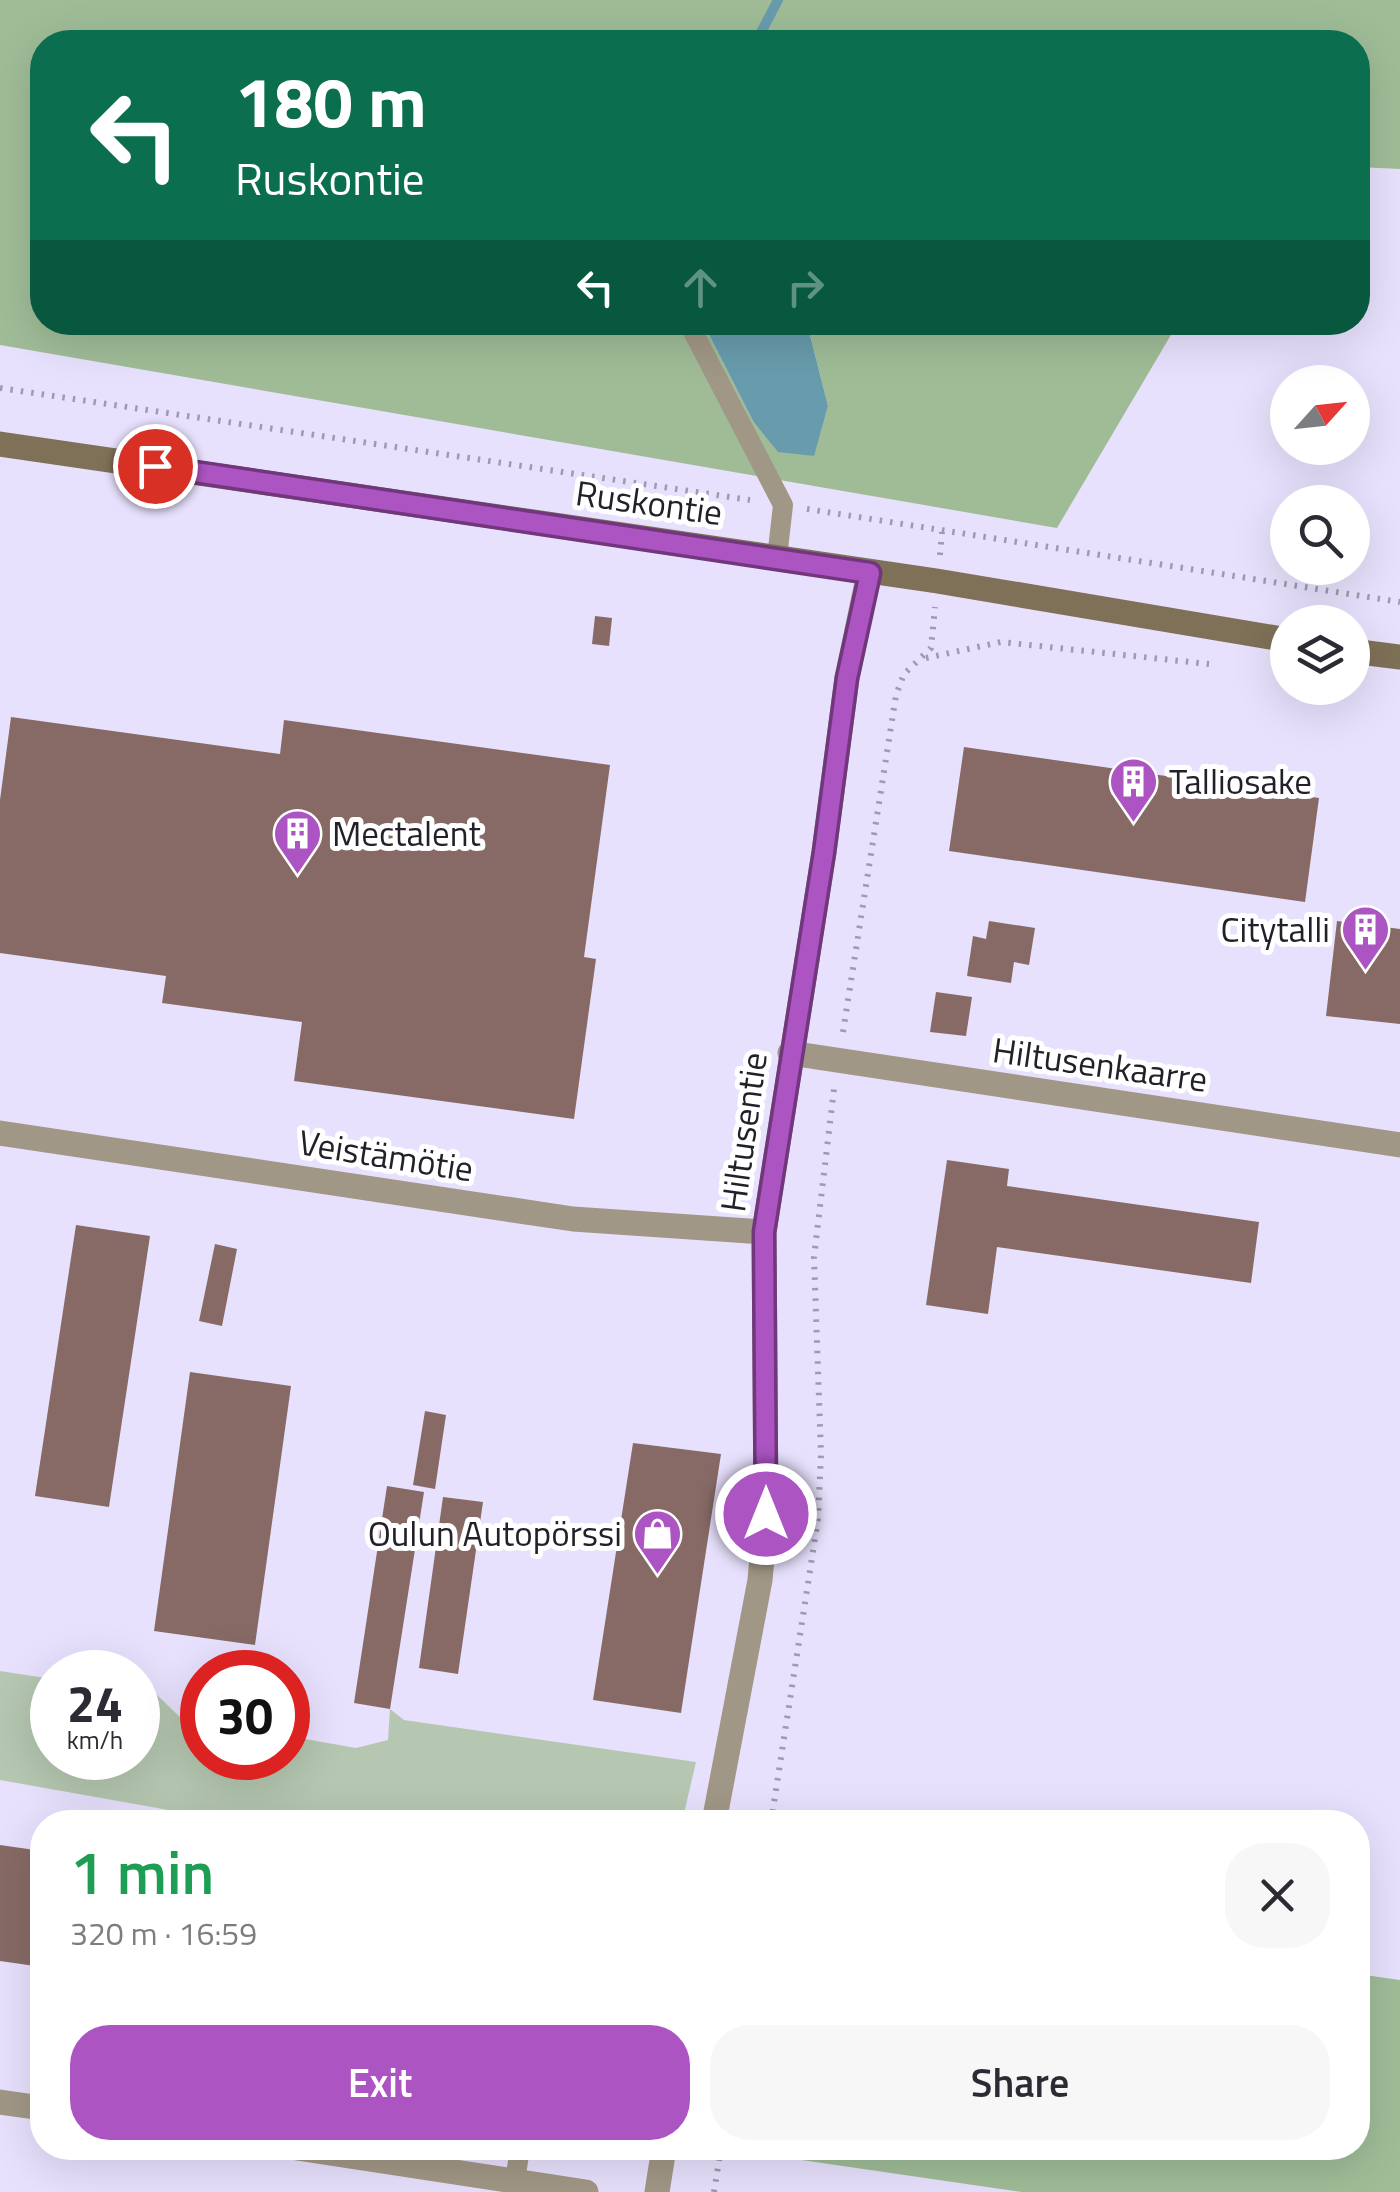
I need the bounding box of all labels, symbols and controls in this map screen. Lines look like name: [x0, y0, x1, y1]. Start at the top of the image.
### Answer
text: 180 m: [235, 48, 427, 154]
icon: left: [70, 70, 200, 200]
text: Ruskontie: [235, 144, 425, 212]
icon: left: [568, 260, 623, 315]
icon: ahead: [673, 260, 728, 315]
icon: right: [778, 260, 833, 315]
north arrow: [1270, 365, 1370, 465]
map controls: [1270, 365, 1370, 705]
pin: [113, 424, 198, 509]
icon: arrive: [128, 439, 183, 494]
street label: Ruskontie: [572, 465, 726, 539]
button: search: [1270, 485, 1370, 585]
button: layers: [1270, 605, 1370, 705]
place label: Talliosake: [1169, 754, 1312, 808]
building icon: Talliosake: [1108, 756, 1160, 824]
place label: Mectalent: [332, 806, 481, 860]
building icon: Mectalent: [271, 808, 323, 876]
place label: Citytalli: [1220, 902, 1330, 956]
building icon: Citytalli: [1339, 904, 1391, 972]
street label: Hiltusenkaarre: [989, 1022, 1211, 1106]
street label: Hiltusentie: [705, 1049, 781, 1215]
street label: Veistämötie: [295, 1115, 477, 1195]
position arrow: [714, 1462, 818, 1566]
place label: Oulun Autopörssi: [368, 1506, 622, 1560]
shop icon: Oulun Autopörssi: [631, 1508, 683, 1576]
speed limit sign: 30: [180, 1650, 310, 1780]
text: 24: [67, 1665, 123, 1741]
text: km/h: [67, 1721, 123, 1759]
text: 1 min: [70, 1826, 214, 1917]
button: close: [1225, 1843, 1330, 1948]
text: 320 m · 16:59: [70, 1909, 257, 1957]
button: Exit: [70, 2025, 690, 2140]
button: Share: [710, 2025, 1330, 2140]

